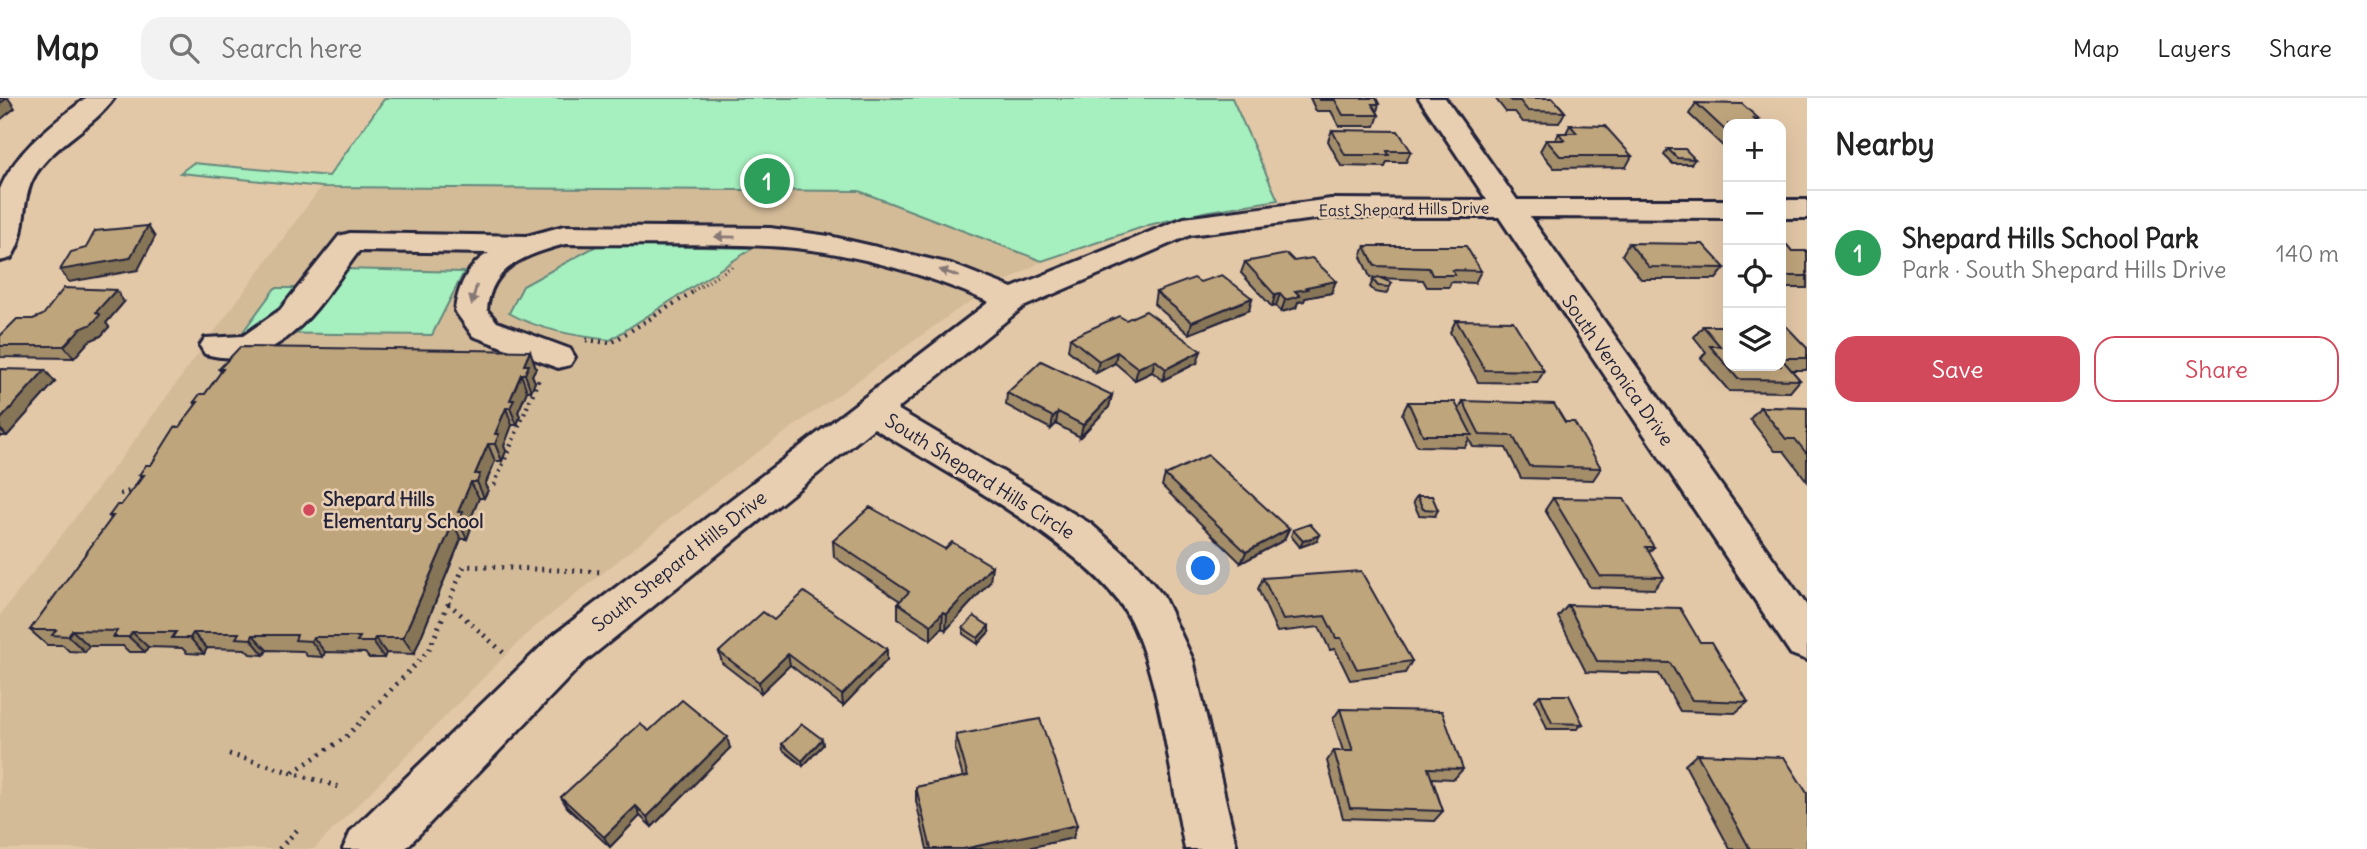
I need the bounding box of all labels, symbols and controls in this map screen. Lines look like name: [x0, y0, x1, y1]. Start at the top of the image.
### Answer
search box: [141, 17, 631, 80]
text: Map: [35, 27, 99, 69]
icon: search: [165, 29, 203, 67]
text: Search here: [221, 32, 362, 65]
text: Map: [2073, 33, 2119, 63]
text: Layers: [2157, 33, 2231, 63]
text: Share: [2269, 33, 2332, 63]
map controls: [1723, 119, 1786, 371]
button: +: [1723, 119, 1786, 182]
text: Nearby: [1835, 125, 1935, 163]
pin: 1: [744, 155, 790, 207]
button: −: [1723, 182, 1786, 245]
street label: East Shepard Hills Drive: [1319, 198, 1489, 220]
text: Shepard Hills School Park: [1902, 222, 2199, 255]
one-way arrow: [714, 231, 736, 242]
text: 1: [1853, 239, 1863, 268]
text: 140 m: [2276, 239, 2339, 268]
button: locate: [1723, 245, 1786, 308]
text: Park · South Shepard Hills Drive: [1902, 255, 2226, 284]
one-way arrow: [939, 267, 960, 278]
one-way arrow: [468, 284, 479, 306]
street label: South Veronica Drive: [1557, 290, 1679, 450]
button: layers: [1723, 308, 1786, 371]
button: Save: [1835, 336, 2080, 402]
button: Share: [2094, 336, 2339, 402]
street label: South Shepard Hills Circle: [881, 408, 1079, 544]
street label: South Shepard Hills Drive: [587, 485, 771, 637]
place label: Shepard Hills Elementary School: [323, 487, 484, 533]
marker: Shepard Hills Elementary School: [301, 502, 317, 518]
your location: [1186, 551, 1220, 585]

